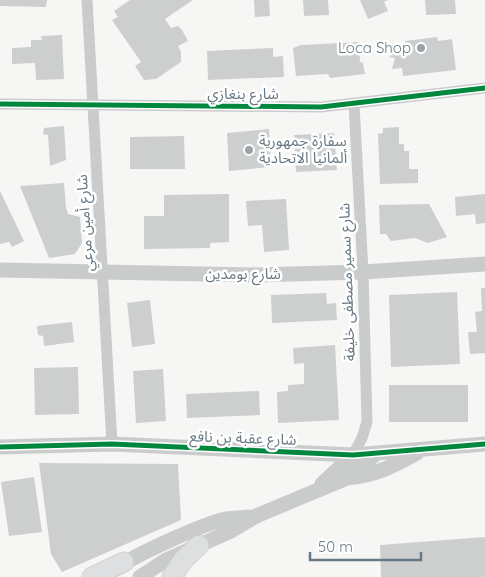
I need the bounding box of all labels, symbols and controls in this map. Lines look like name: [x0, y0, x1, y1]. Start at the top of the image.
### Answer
place label: Loca Shop: [338, 38, 411, 57]
marker: Loca Shop: [415, 42, 427, 54]
street label: شارع بنغازي: [207, 84, 279, 106]
place label: سفارة جمهورية ألمانيا الاتحادية: [259, 131, 347, 167]
marker: سفارة جمهورية ألمانيا الاتحادية: [243, 144, 255, 156]
street label: شارع أمين مرعي: [72, 173, 100, 272]
street label: شارع سمير مصطفى خليفة: [334, 202, 362, 361]
street label: شارع بومدين: [205, 264, 281, 286]
street label: شارع عقبة بن نافع: [189, 426, 297, 452]
scale bar: [310, 530, 421, 562]
text: 50 m: [318, 537, 353, 556]

